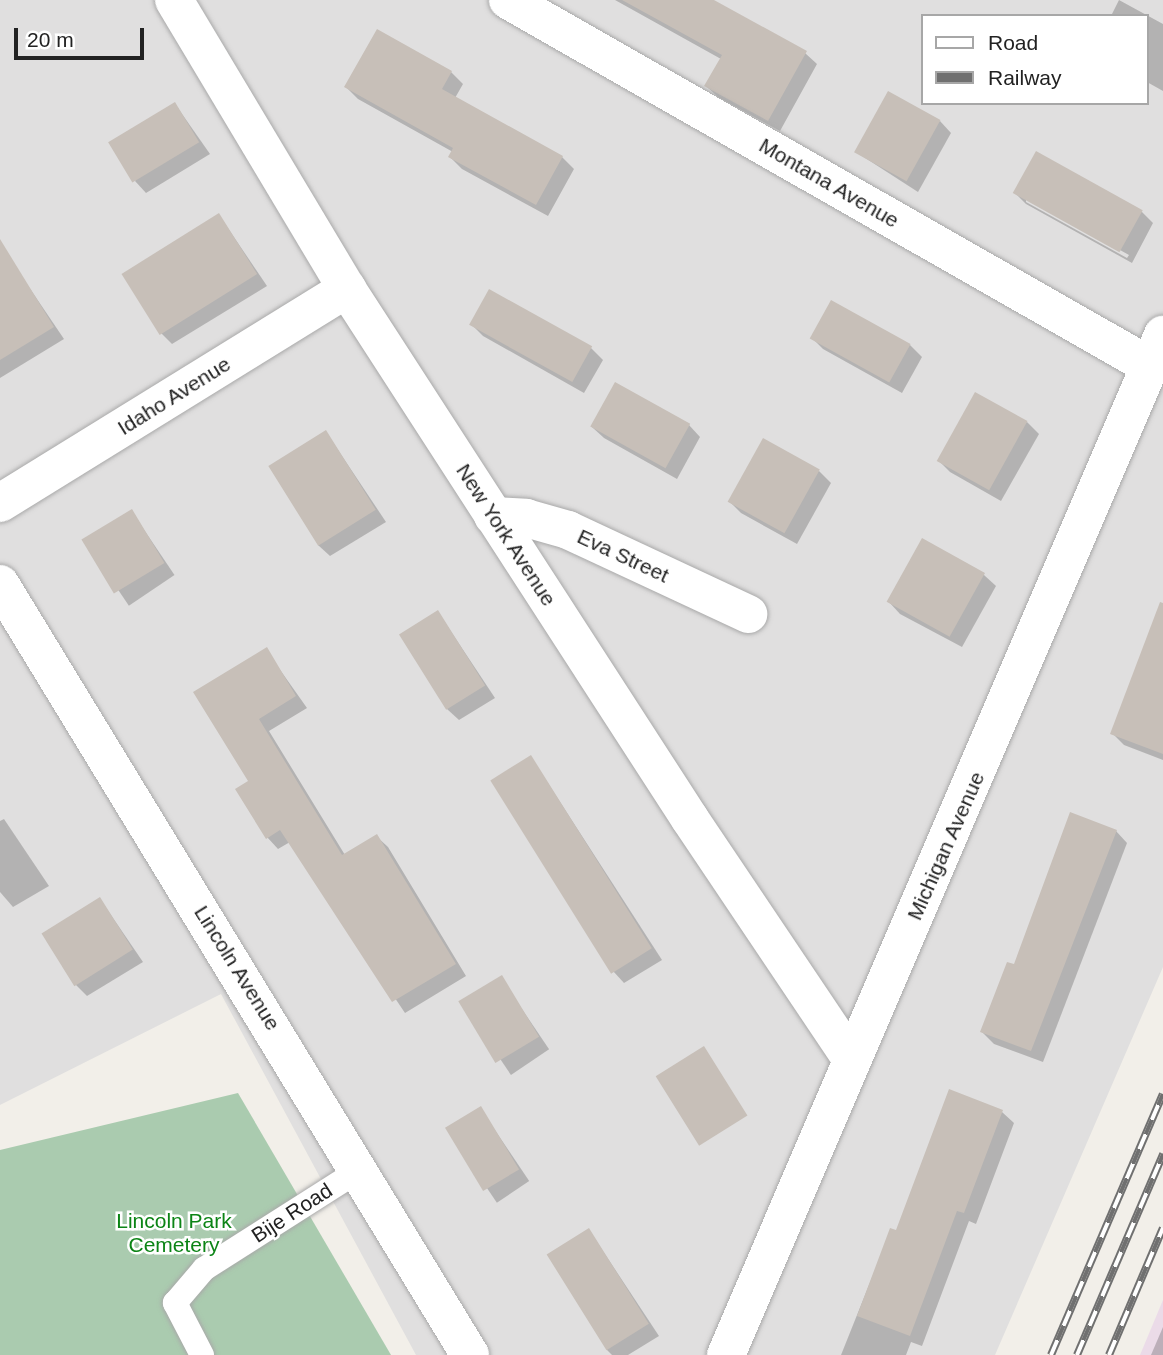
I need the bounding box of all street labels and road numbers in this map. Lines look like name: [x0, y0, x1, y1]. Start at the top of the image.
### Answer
street label: Montana Avenue: [754, 132, 904, 234]
street label: Idaho Avenue: [113, 351, 235, 441]
street label: New York Avenue: [450, 459, 562, 611]
street label: Eva Street: [573, 524, 673, 588]
street label: Michigan Avenue: [902, 767, 990, 925]
street label: Lincoln Avenue: [188, 901, 286, 1035]
street label: Bije Road: [247, 1178, 337, 1248]

